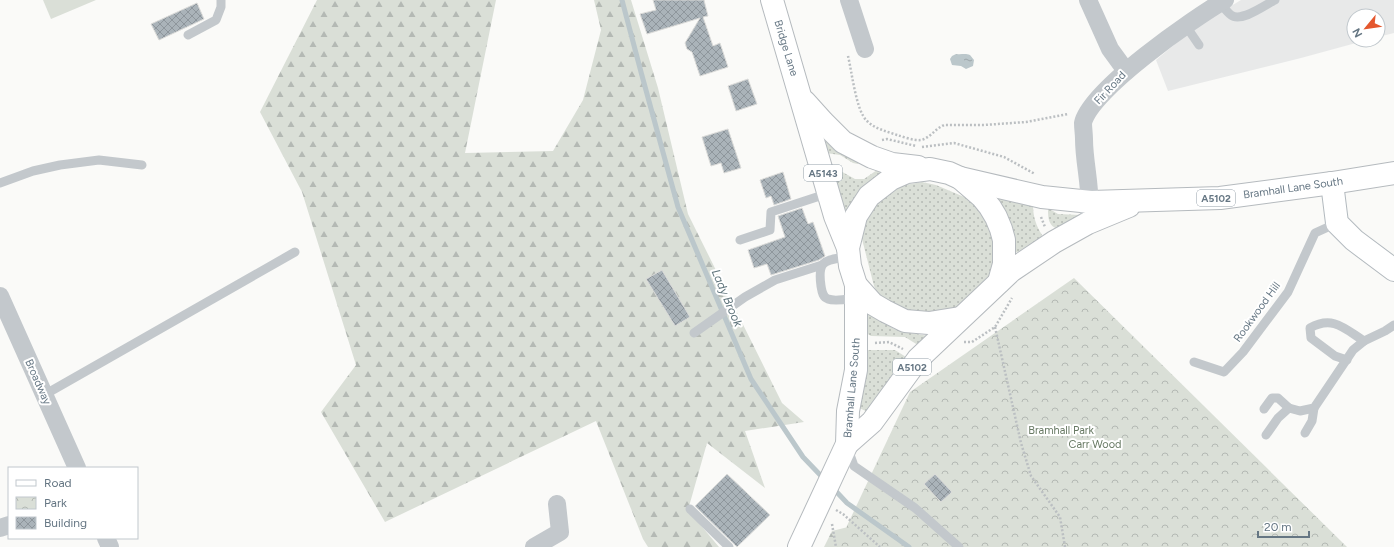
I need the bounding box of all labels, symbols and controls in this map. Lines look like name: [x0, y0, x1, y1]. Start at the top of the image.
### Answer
north arrow: [1346, 8, 1386, 48]
street label: Bridge Lane: [771, 18, 801, 78]
text: N: [1350, 26, 1365, 39]
street label: Fir Road: [1092, 69, 1128, 107]
road number: A5143: [804, 165, 842, 181]
street label: Bramhall Lane South: [1242, 175, 1344, 201]
road number: A5102: [1197, 190, 1235, 206]
water label: Lady Brook: [709, 267, 746, 330]
street label: Rookwood Hill: [1231, 279, 1283, 345]
street label: Bramhall Lane South: [841, 337, 863, 439]
street label: Broadway: [22, 357, 54, 407]
road number: A5102: [893, 359, 931, 375]
park label: Bramhall Park: [1028, 424, 1094, 437]
park label: Carr Wood: [1068, 438, 1122, 451]
legend: [8, 467, 138, 539]
text: Road: [44, 476, 72, 490]
text: Park: [44, 496, 67, 510]
scale bar: [1258, 513, 1309, 539]
text: Building: [44, 516, 87, 530]
text: 20 m: [1264, 520, 1292, 534]

